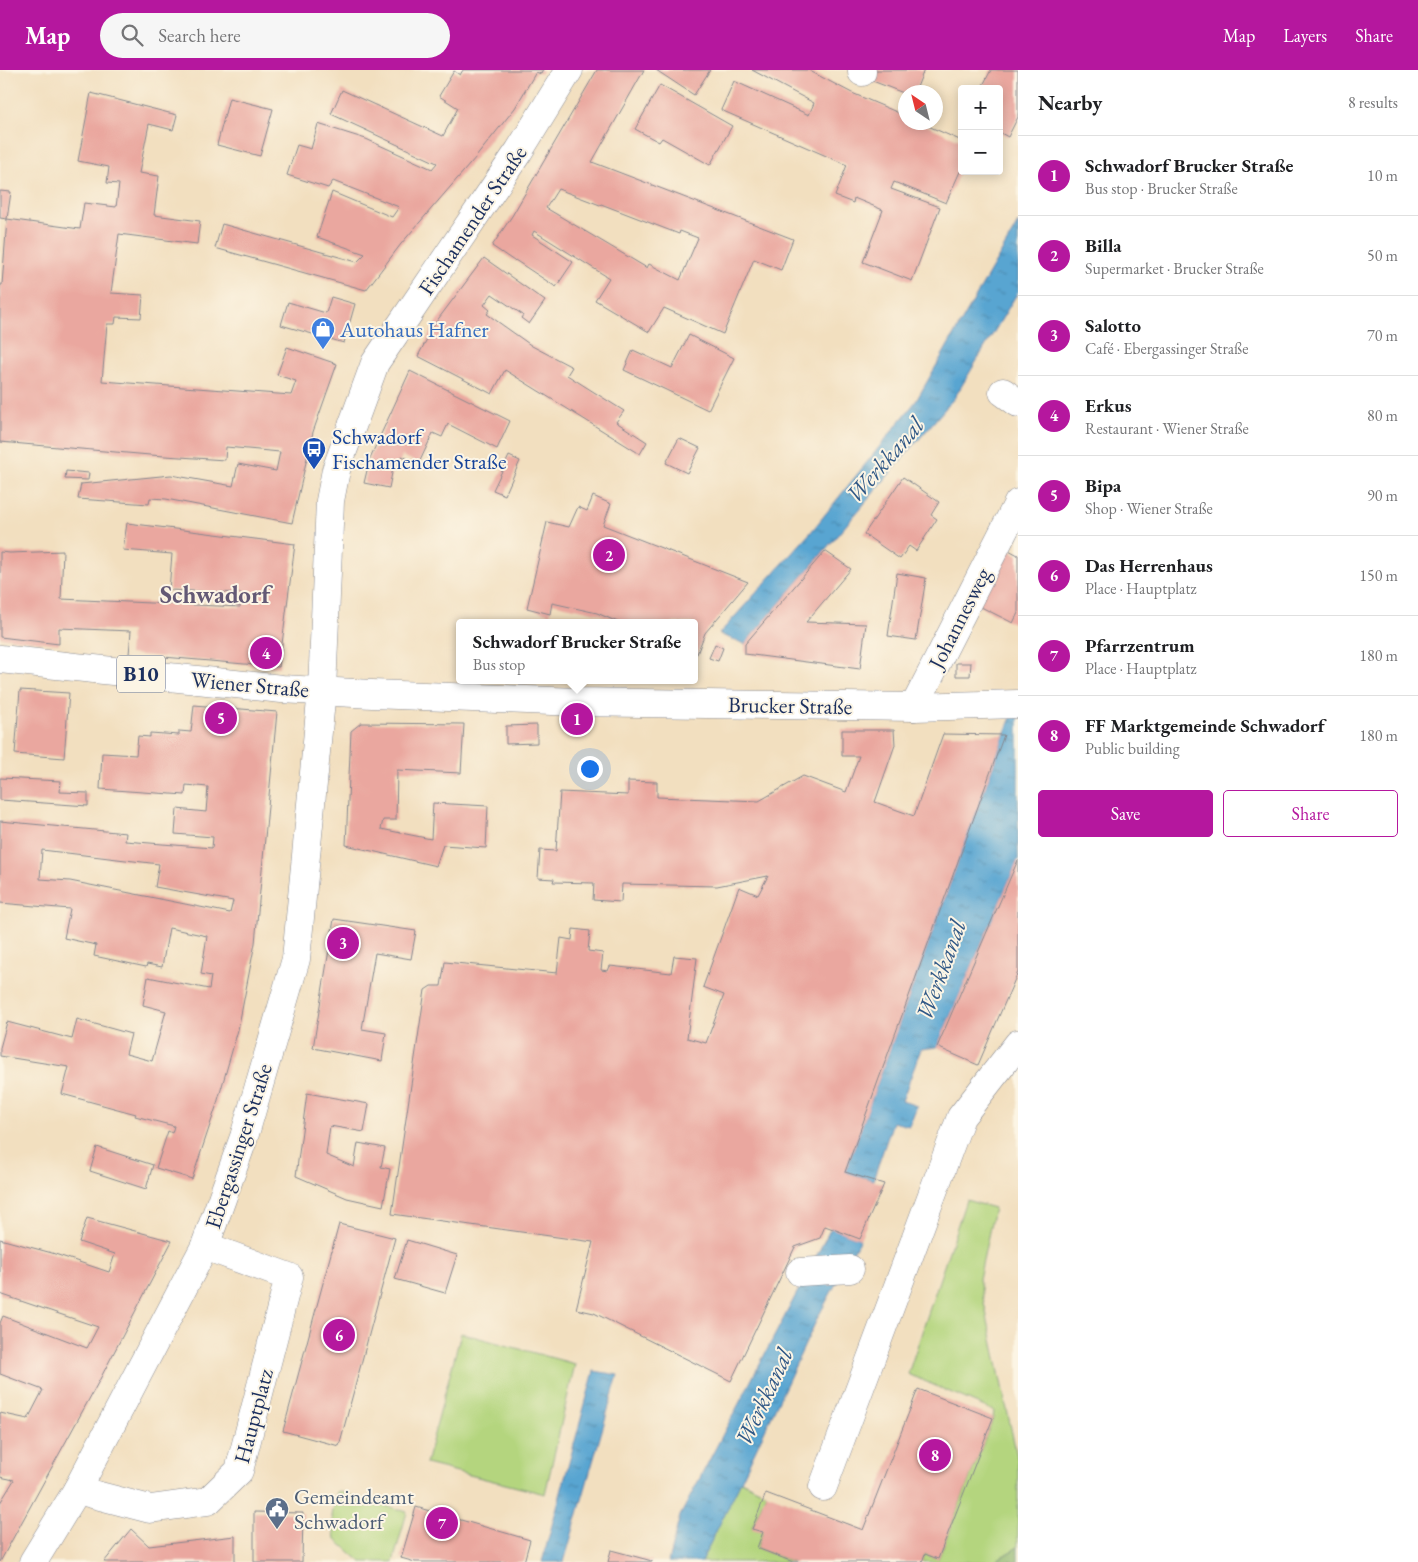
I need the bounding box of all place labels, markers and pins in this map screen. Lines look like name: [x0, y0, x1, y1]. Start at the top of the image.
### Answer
place label: Autohaus Hafner: [339, 315, 489, 344]
shop icon: Autohaus Hafner: [310, 316, 336, 350]
place label: Schwadorf Fischamender Straße: [332, 422, 507, 476]
bus stop icon: Schwadorf Fischamender Straße: [301, 436, 327, 470]
pin: 2: [593, 536, 625, 574]
pin: 4: [250, 634, 282, 672]
pin: 5: [205, 699, 237, 737]
pin: 1: [561, 700, 593, 738]
pin: 3: [327, 924, 359, 962]
pin: 6: [323, 1316, 355, 1354]
pin: 8: [919, 1436, 951, 1474]
place label: Gemeindeamt Schwadorf: [294, 1482, 414, 1536]
public building icon: Gemeindeamt Schwadorf: [264, 1496, 290, 1530]
pin: 7: [426, 1504, 458, 1542]

